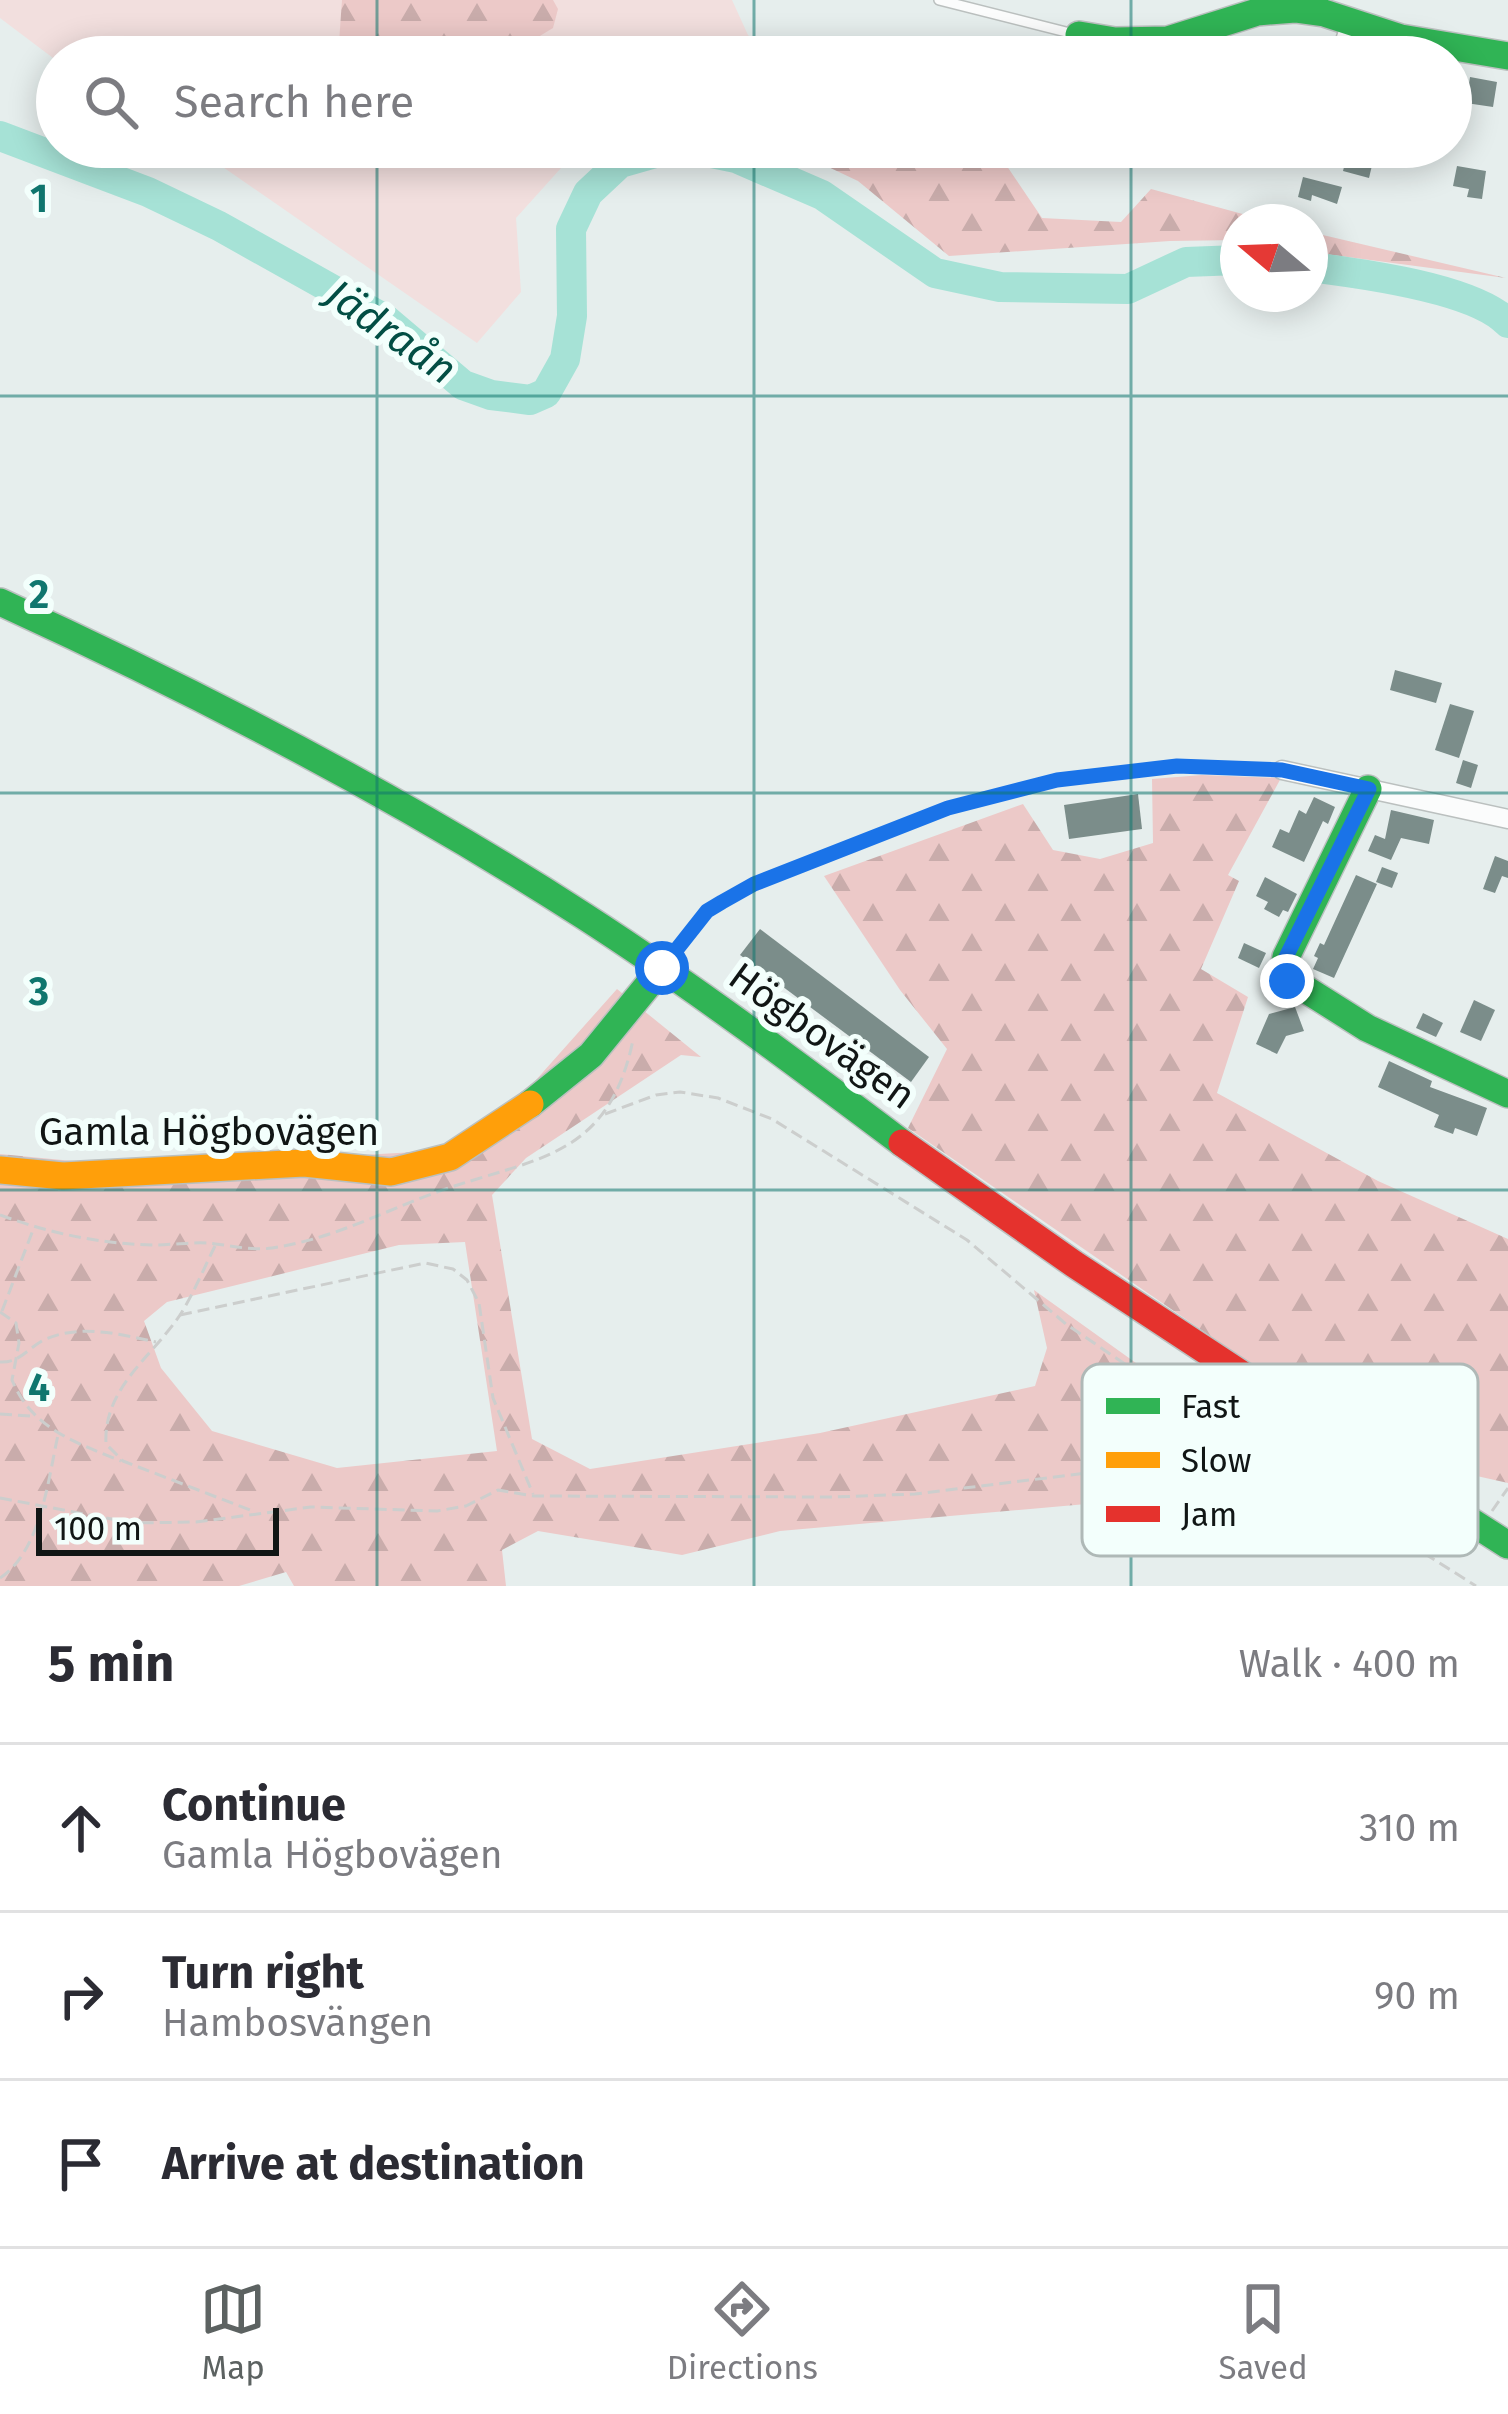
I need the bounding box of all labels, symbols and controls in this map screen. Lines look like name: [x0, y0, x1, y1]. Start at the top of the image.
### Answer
search box: [36, 36, 1472, 168]
icon: search: [78, 69, 144, 135]
text: Search here: [174, 75, 414, 129]
text: 1: [30, 176, 48, 222]
north arrow: [1220, 204, 1328, 312]
water label: Jädraån: [314, 268, 466, 395]
text: 2: [29, 572, 49, 618]
route start: [635, 941, 689, 995]
street label: Högbovägen: [720, 953, 924, 1119]
route end: [1260, 954, 1314, 1008]
text: 3: [28, 969, 49, 1015]
street label: Gamla Högbovägen: [39, 1109, 379, 1155]
legend: [1082, 1364, 1478, 1556]
text: 4: [28, 1365, 50, 1411]
text: Fast: [1181, 1387, 1240, 1427]
text: Slow: [1181, 1441, 1251, 1481]
text: Jam: [1181, 1495, 1237, 1535]
scale bar: [36, 1502, 279, 1555]
text: 100 m: [54, 1509, 142, 1549]
text: 5 min: [48, 1633, 174, 1695]
text: Walk · 400 m: [1239, 1641, 1460, 1687]
text: Continue: [162, 1778, 346, 1832]
icon: ahead: [48, 1795, 114, 1861]
text: 310 m: [1359, 1805, 1460, 1851]
text: Gamla Högbovägen: [162, 1832, 503, 1878]
text: Turn right: [162, 1946, 364, 2000]
icon: right: [48, 1963, 114, 2029]
text: 90 m: [1374, 1973, 1460, 2019]
text: Hambosvängen: [162, 2000, 433, 2046]
icon: arrive: [48, 2131, 114, 2197]
text: Arrive at destination: [162, 2137, 585, 2191]
tab: Map: [200, 2276, 266, 2388]
tab: Directions: [667, 2276, 818, 2388]
tab: Saved: [1218, 2276, 1308, 2388]

